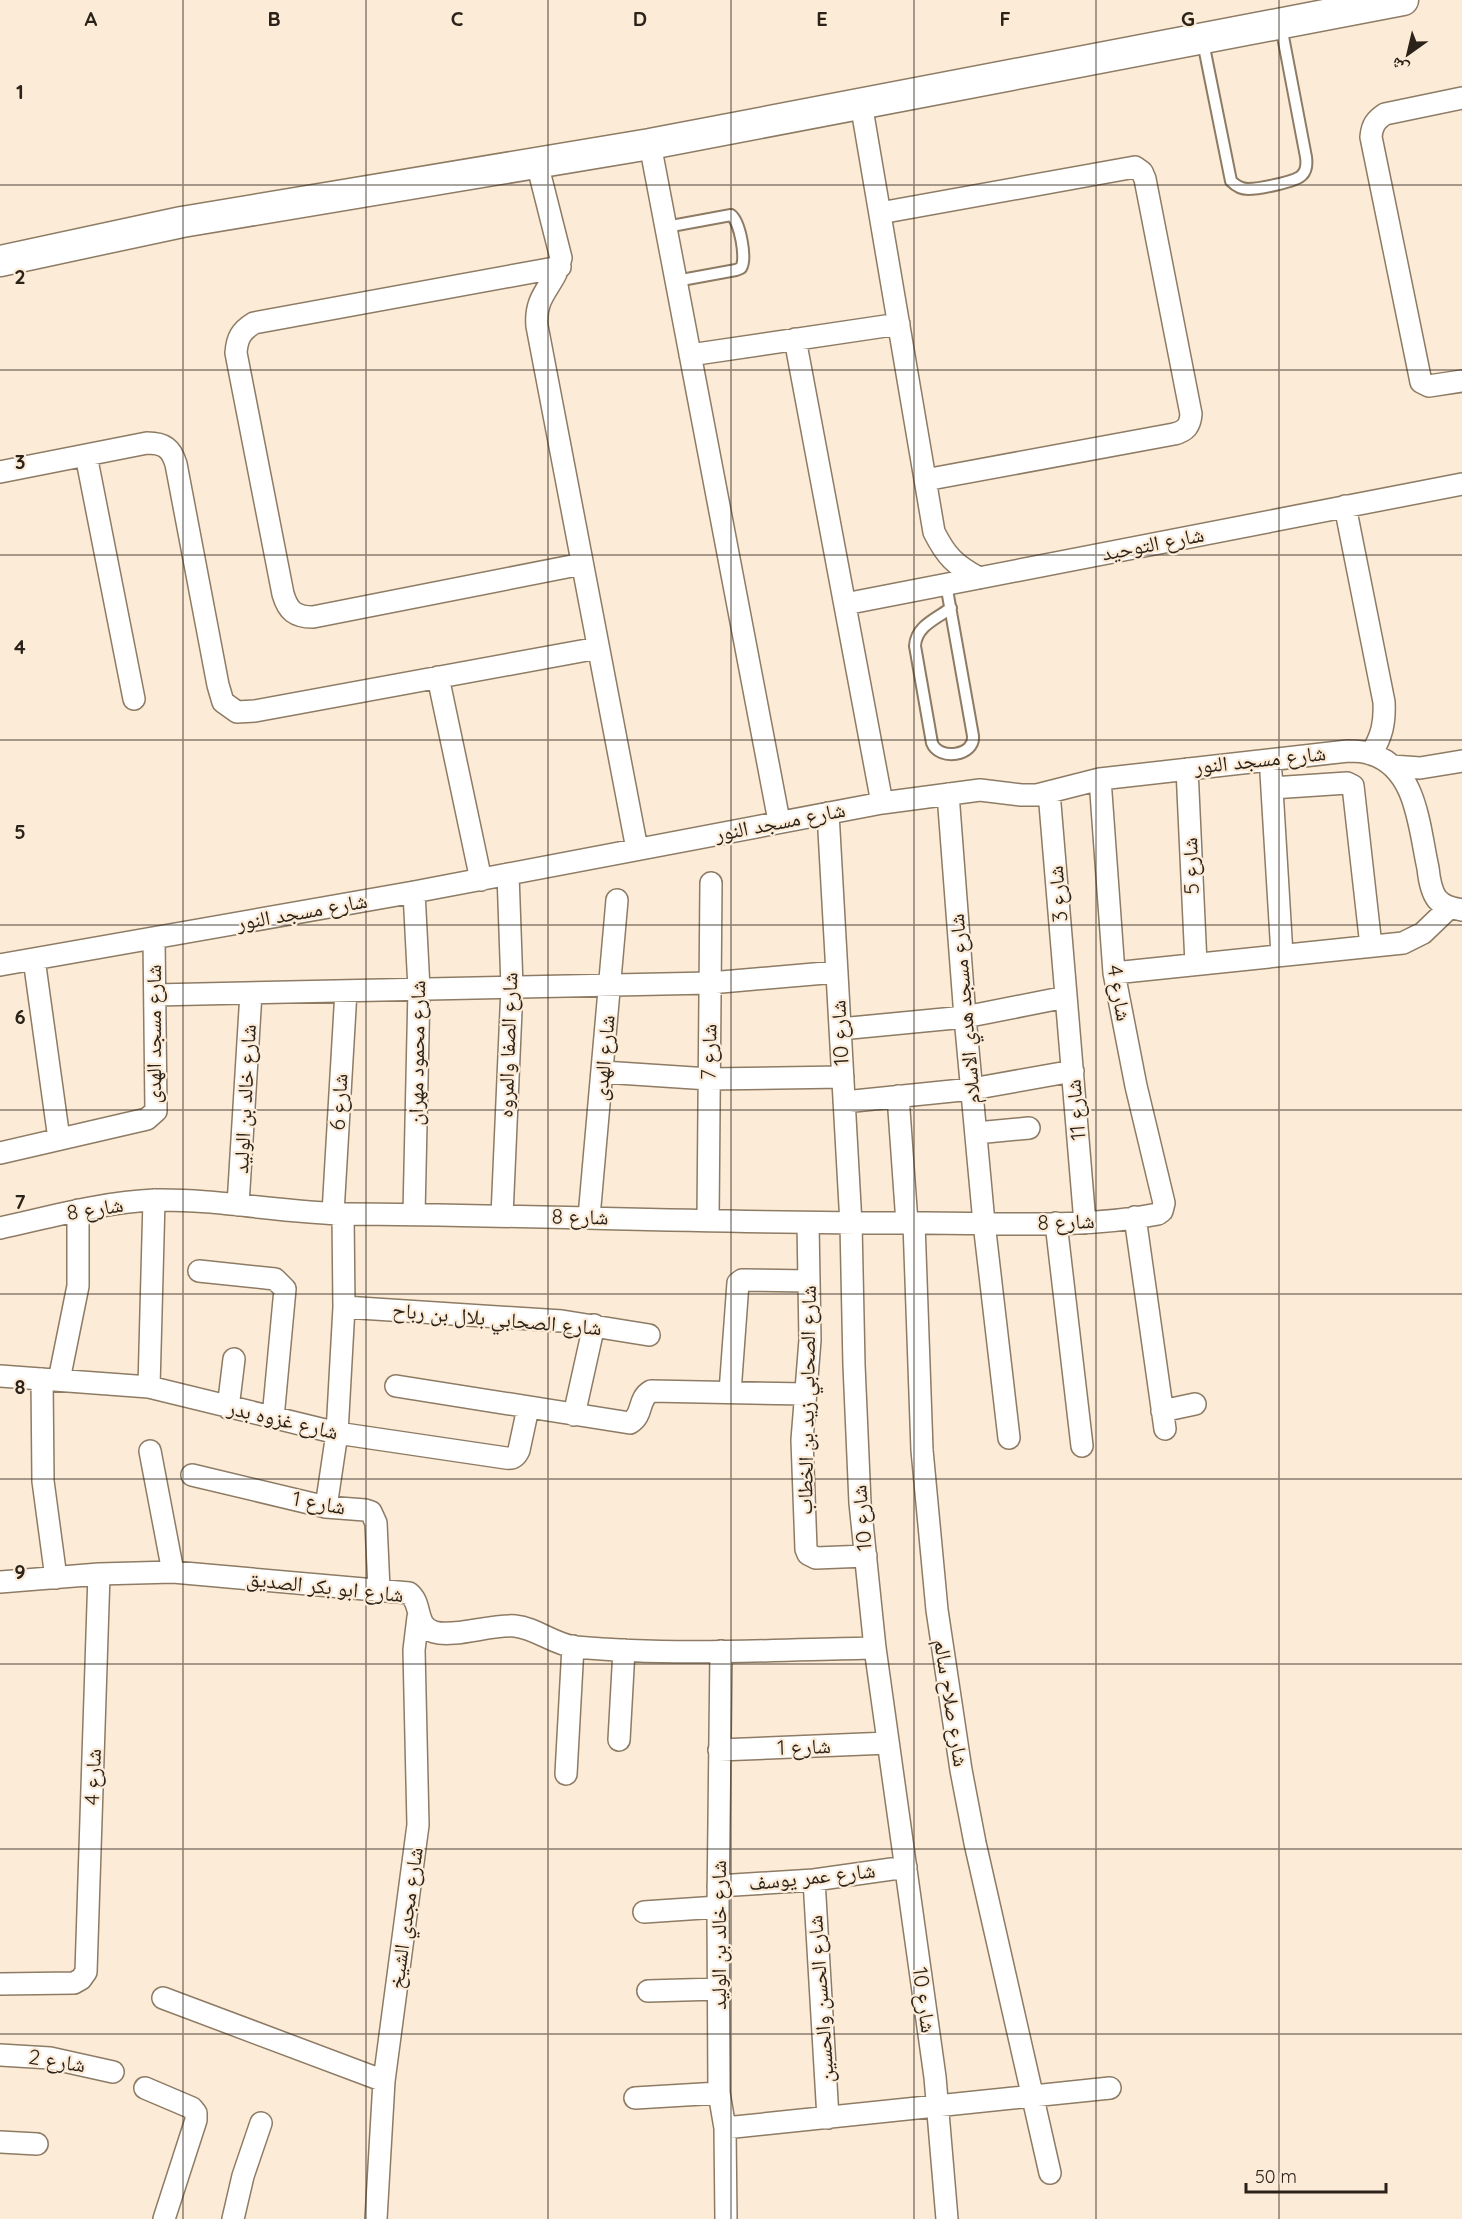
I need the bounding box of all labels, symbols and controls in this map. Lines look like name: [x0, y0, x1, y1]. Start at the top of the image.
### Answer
text: A: [85, 6, 98, 31]
text: B: [267, 6, 281, 31]
text: C: [451, 6, 464, 31]
text: D: [633, 6, 647, 31]
text: E: [816, 6, 828, 31]
text: F: [999, 6, 1011, 31]
text: G: [1181, 6, 1195, 31]
north arrow: [1378, 24, 1438, 84]
text: ش: [1387, 53, 1412, 79]
text: 1: [16, 79, 24, 104]
text: 2: [14, 264, 26, 289]
text: 3: [15, 449, 25, 474]
street label: شارع التوحيد: [1100, 520, 1206, 567]
text: 4: [14, 634, 26, 659]
street label: شارع مسجد النور: [1192, 739, 1327, 780]
street label: شارع مسجد النور: [711, 796, 847, 848]
text: 5: [14, 819, 26, 844]
street label: شارع 5: [1176, 837, 1205, 895]
street label: شارع 3: [1042, 865, 1073, 923]
street label: شارع مسجد النور: [233, 887, 369, 936]
street label: شارع مسجد هدي الاسلام: [943, 912, 990, 1105]
street label: شارع 4: [1101, 963, 1138, 1023]
street label: شارع مسجد الهدى: [140, 964, 167, 1104]
street label: شارع الصفا والمروه: [491, 972, 524, 1118]
street label: شارع محمود مهران: [402, 980, 431, 1126]
street label: شارع 10: [824, 999, 855, 1067]
text: 6: [14, 1004, 26, 1029]
street label: شارع الهدى: [586, 1014, 621, 1102]
street label: شارع خالد بن الوليد: [227, 1024, 262, 1174]
street label: شارع 7: [695, 1024, 722, 1080]
street label: شارع 6: [324, 1073, 353, 1131]
street label: شارع 11: [1059, 1078, 1092, 1142]
text: 7: [15, 1189, 26, 1214]
street label: شارع 8: [65, 1191, 125, 1226]
street label: شارع 8: [551, 1203, 609, 1230]
street label: شارع 8: [1037, 1207, 1095, 1236]
street label: شارع الصحابي زيد بن الخطاب: [791, 1285, 825, 1515]
street label: شارع الصحابي بلال بن رباح: [391, 1296, 603, 1344]
text: 8: [15, 1374, 26, 1399]
street label: شارع غزوه بدر: [224, 1393, 341, 1445]
street label: شارع 10: [845, 1484, 878, 1552]
street label: شارع 1: [290, 1485, 348, 1520]
text: 9: [14, 1559, 26, 1584]
street label: شارع ابو بكر الصديق: [245, 1565, 405, 1608]
street label: شارع صلاح سالم: [927, 1637, 975, 1769]
street label: شارع 1: [777, 1732, 831, 1761]
street label: شارع 4: [78, 1748, 107, 1806]
street label: شارع مجدي الشيخ: [382, 1845, 432, 1991]
street label: شارع عمر يوسف: [747, 1856, 877, 1897]
street label: شارع خالد بن الوليد: [705, 1860, 732, 2010]
street label: شارع الحسن والحسين: [801, 1914, 840, 2084]
street label: شارع 10: [907, 1965, 942, 2034]
street label: شارع 2: [27, 2043, 87, 2078]
scale bar: [1246, 2156, 1386, 2194]
text: 50 m: [1255, 2165, 1297, 2188]

